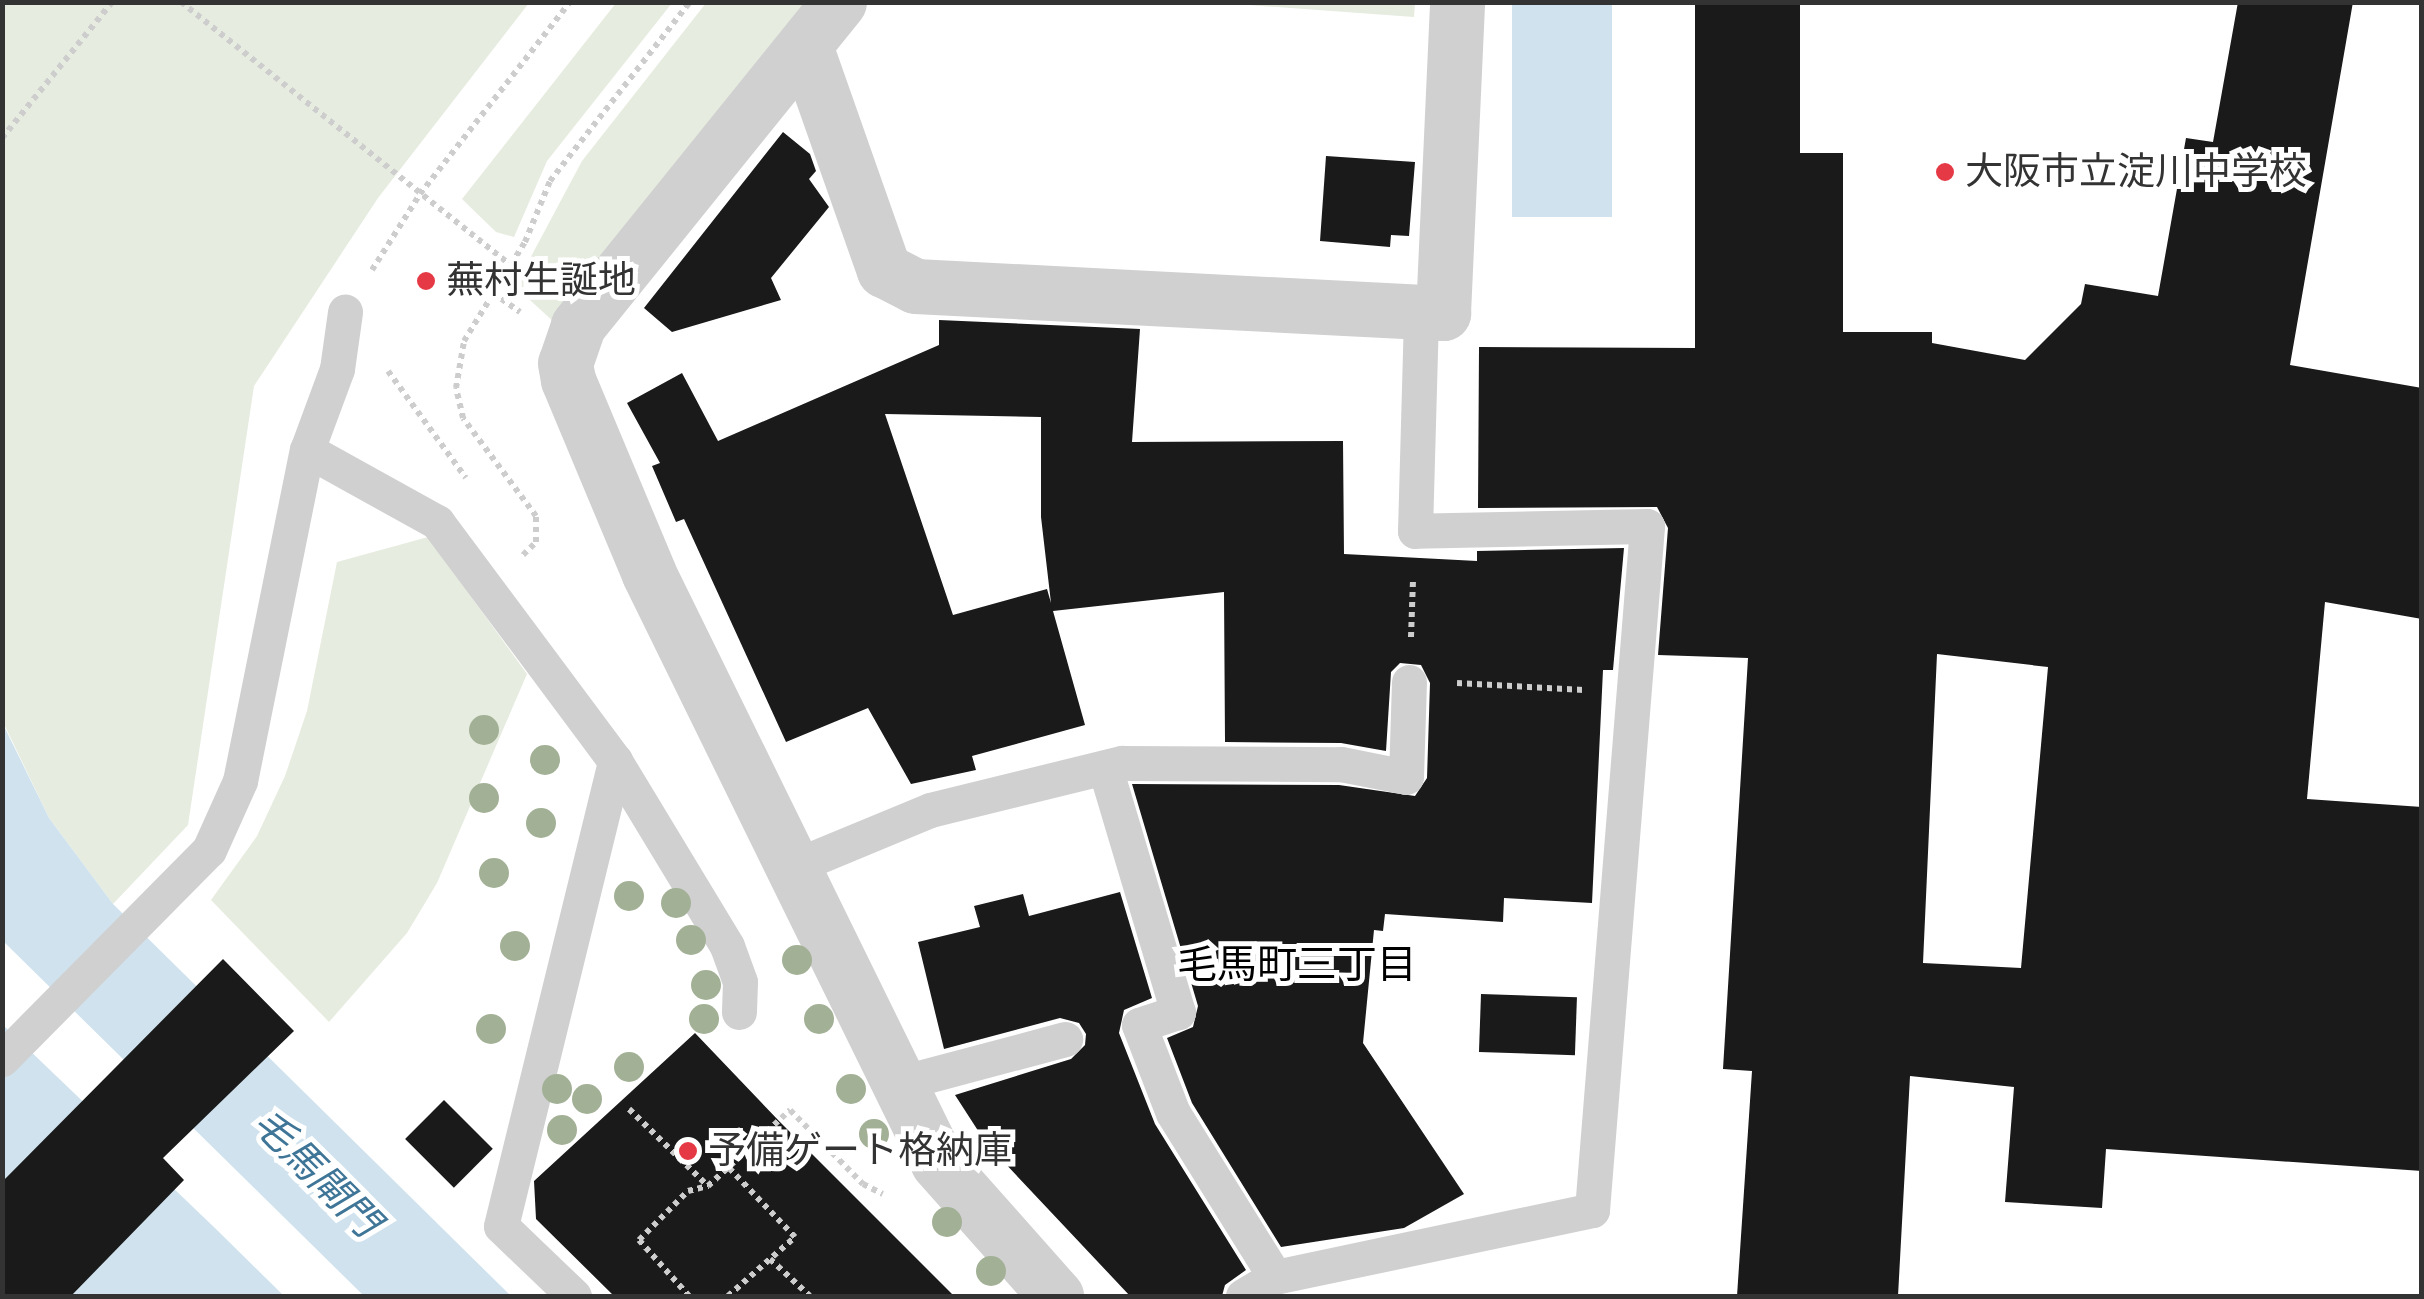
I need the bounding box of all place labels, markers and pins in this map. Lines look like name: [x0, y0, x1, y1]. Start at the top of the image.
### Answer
place label: 大阪市立淀川中学校: [1965, 149, 2307, 195]
marker: 大阪市立淀川中学校: [1934, 161, 1956, 183]
place label: 蕪村生誕地: [446, 258, 636, 304]
marker: 蕪村生誕地: [415, 270, 437, 292]
place label: 予備ゲート格納庫: [708, 1128, 1012, 1174]
marker: 予備ゲート格納庫: [677, 1140, 699, 1162]

